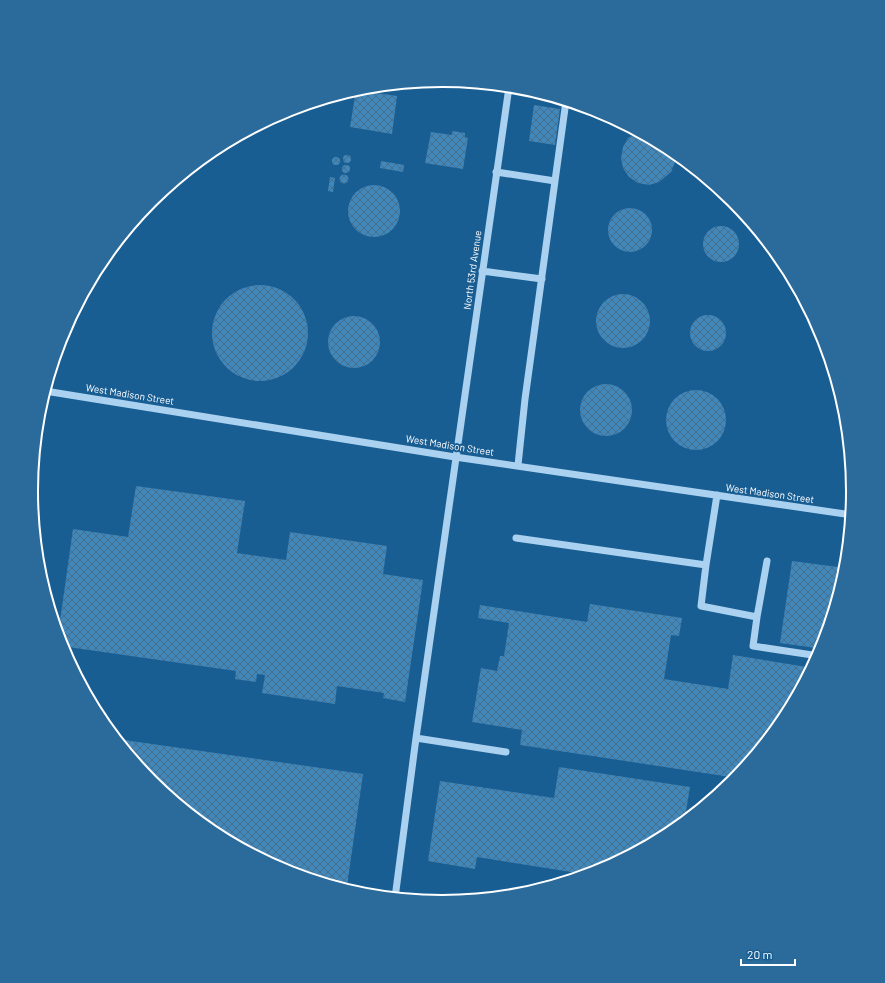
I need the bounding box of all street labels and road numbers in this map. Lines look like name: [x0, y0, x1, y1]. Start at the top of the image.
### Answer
street label: North 53rd Avenue: [460, 229, 484, 311]
street label: West Madison Street: [85, 381, 175, 407]
street label: West Madison Street: [405, 432, 495, 458]
street label: West Madison Street: [725, 481, 815, 505]

